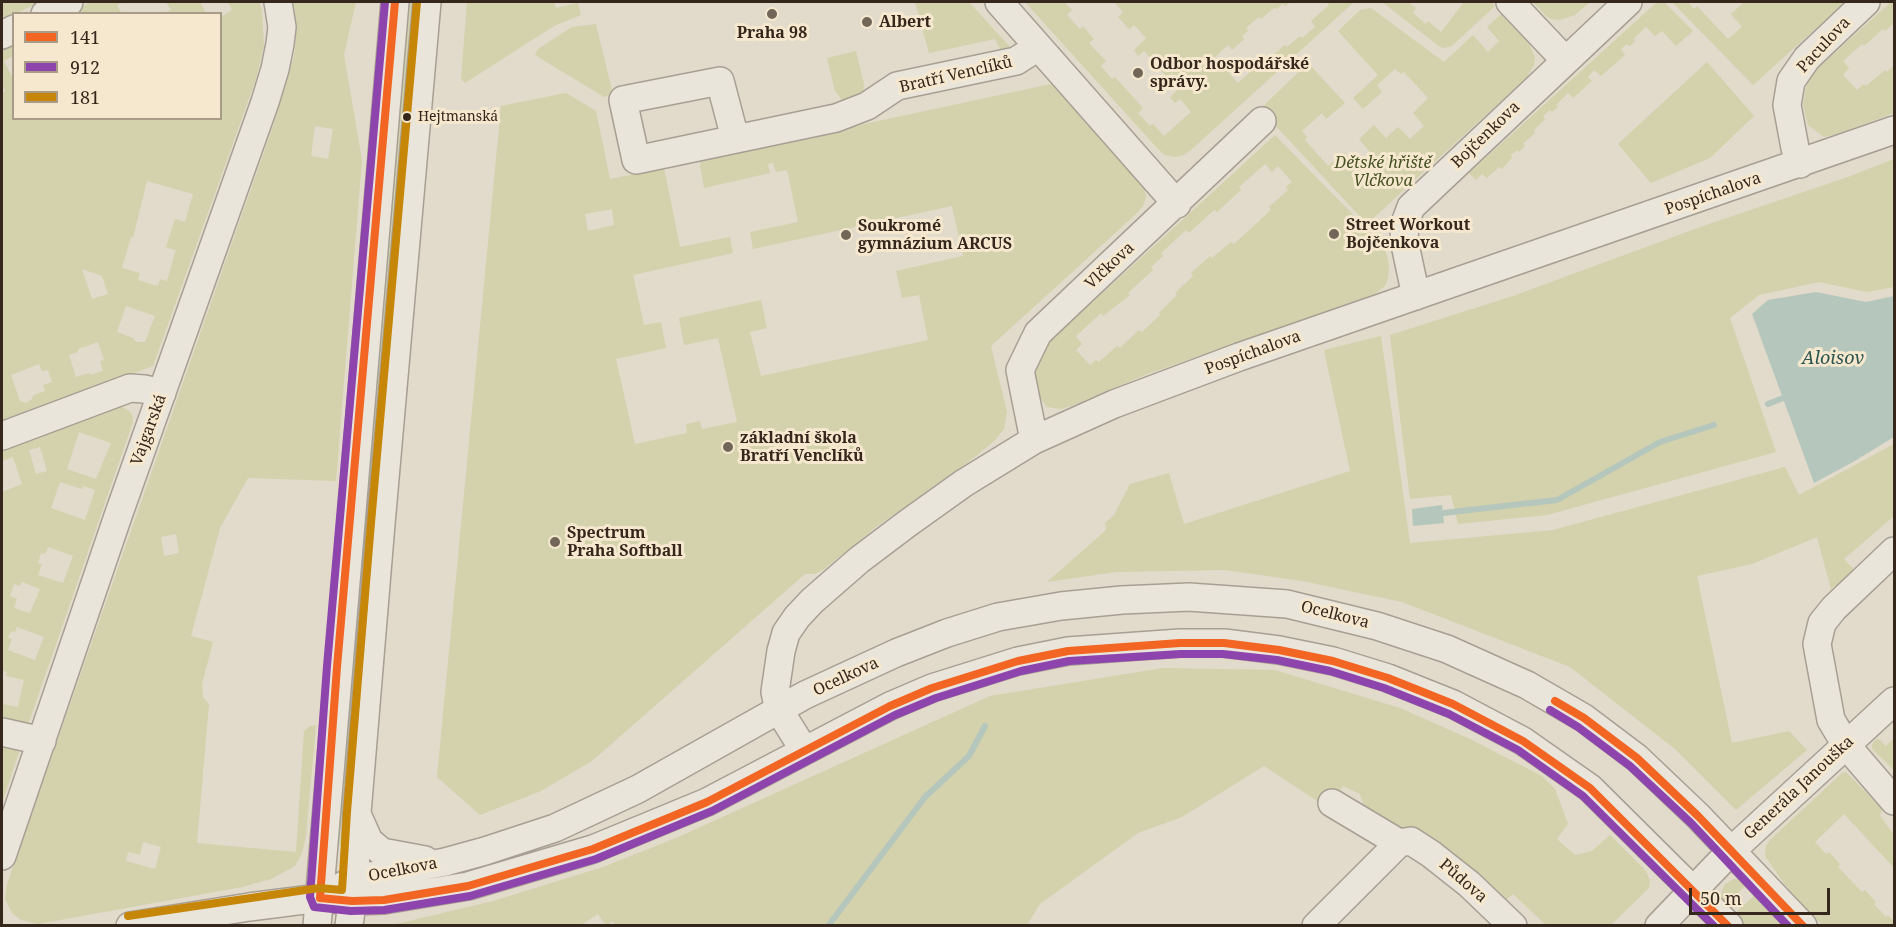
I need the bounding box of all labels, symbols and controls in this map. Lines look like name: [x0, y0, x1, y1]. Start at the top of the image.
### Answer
marker: Praha 98: [765, 7, 779, 21]
legend: [12, 12, 222, 120]
place label: Albert: [879, 12, 931, 32]
street label: Paculova: [1793, 13, 1855, 77]
marker: Albert: [860, 15, 874, 29]
place label: Praha 98: [737, 23, 807, 43]
text: 141: [70, 25, 100, 49]
street label: Bratří Venclíků: [898, 53, 1014, 97]
place label: Odbor hospodářské správy.: [1150, 54, 1309, 92]
text: 912: [70, 55, 100, 79]
marker: Odbor hospodářské správy.: [1131, 66, 1145, 80]
text: 181: [70, 85, 100, 109]
street label: Bojčenkova: [1448, 98, 1524, 172]
place label: Hejtmanská: [418, 109, 498, 125]
marker: Hejtmanská: [401, 111, 413, 123]
park label: Dětské hřiště Vlčkova: [1335, 153, 1431, 191]
street label: Pospíchalova: [1662, 169, 1764, 219]
place label: Street Workout Bojčenkova: [1346, 215, 1470, 253]
place label: Soukromé gymnázium ARCUS: [858, 216, 1012, 254]
marker: Street Workout Bojčenkova: [1327, 227, 1341, 241]
marker: Soukromé gymnázium ARCUS: [839, 228, 853, 242]
street label: Vlčkova: [1081, 238, 1139, 294]
street label: Pospíchalova: [1202, 327, 1304, 379]
water label: Aloisov: [1802, 348, 1864, 370]
street label: Vajgarská: [127, 392, 171, 468]
place label: základní škola Bratří Venclíků: [740, 428, 864, 466]
marker: základní škola Bratří Venclíků: [721, 440, 735, 454]
place label: Spectrum Praha Softball: [567, 523, 683, 561]
marker: Spectrum Praha Softball: [548, 535, 562, 549]
street label: Ocelkova: [1299, 597, 1371, 633]
street label: Ocelkova: [810, 654, 882, 700]
street label: Generála Janouška: [1740, 732, 1858, 844]
street label: Ocelkova: [367, 854, 439, 886]
street label: Půdova: [1435, 855, 1491, 907]
scale bar: [1692, 876, 1833, 914]
text: 50 m: [1700, 886, 1742, 910]

